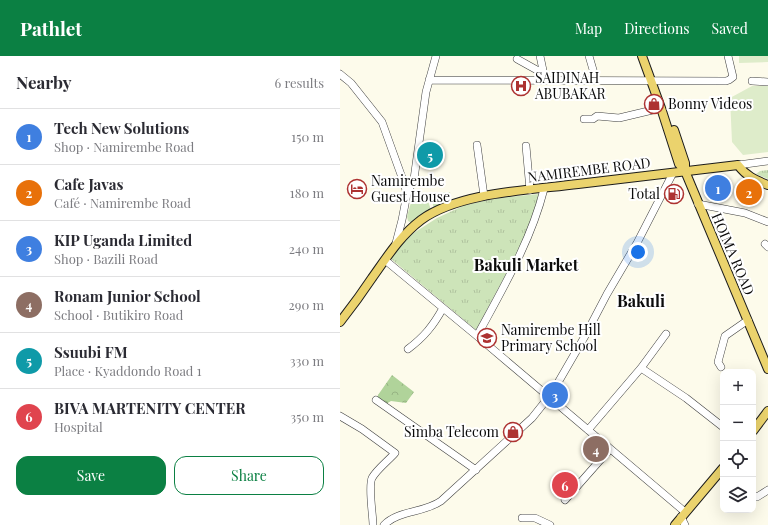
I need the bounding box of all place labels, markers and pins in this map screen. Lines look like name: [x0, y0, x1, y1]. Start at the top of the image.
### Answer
place label: SAIDINAH ABUBAKAR: [534, 68, 607, 103]
hospital icon: SAIDINAH ABUBAKAR: [510, 75, 532, 97]
shop icon: Bonny Videos: [643, 93, 665, 115]
place label: Bonny Videos: [668, 94, 752, 113]
pin: 5: [417, 140, 443, 170]
place label: Namirembe Guest House: [371, 171, 450, 206]
pin: 1: [705, 173, 731, 203]
pin: 2: [736, 177, 762, 207]
hotel icon: Namirembe Guest House: [346, 178, 368, 200]
fuel station icon: Total: [663, 183, 685, 205]
place label: Total: [628, 184, 660, 203]
place label: Namirembe Hill Primary School: [501, 320, 601, 355]
school or university icon: Namirembe Hill Primary School: [476, 327, 498, 349]
pin: 3: [542, 380, 568, 410]
shop icon: Simba Telecom: [502, 421, 524, 443]
place label: Simba Telecom: [404, 422, 500, 441]
pin: 4: [583, 434, 609, 464]
pin: 6: [552, 470, 578, 500]

